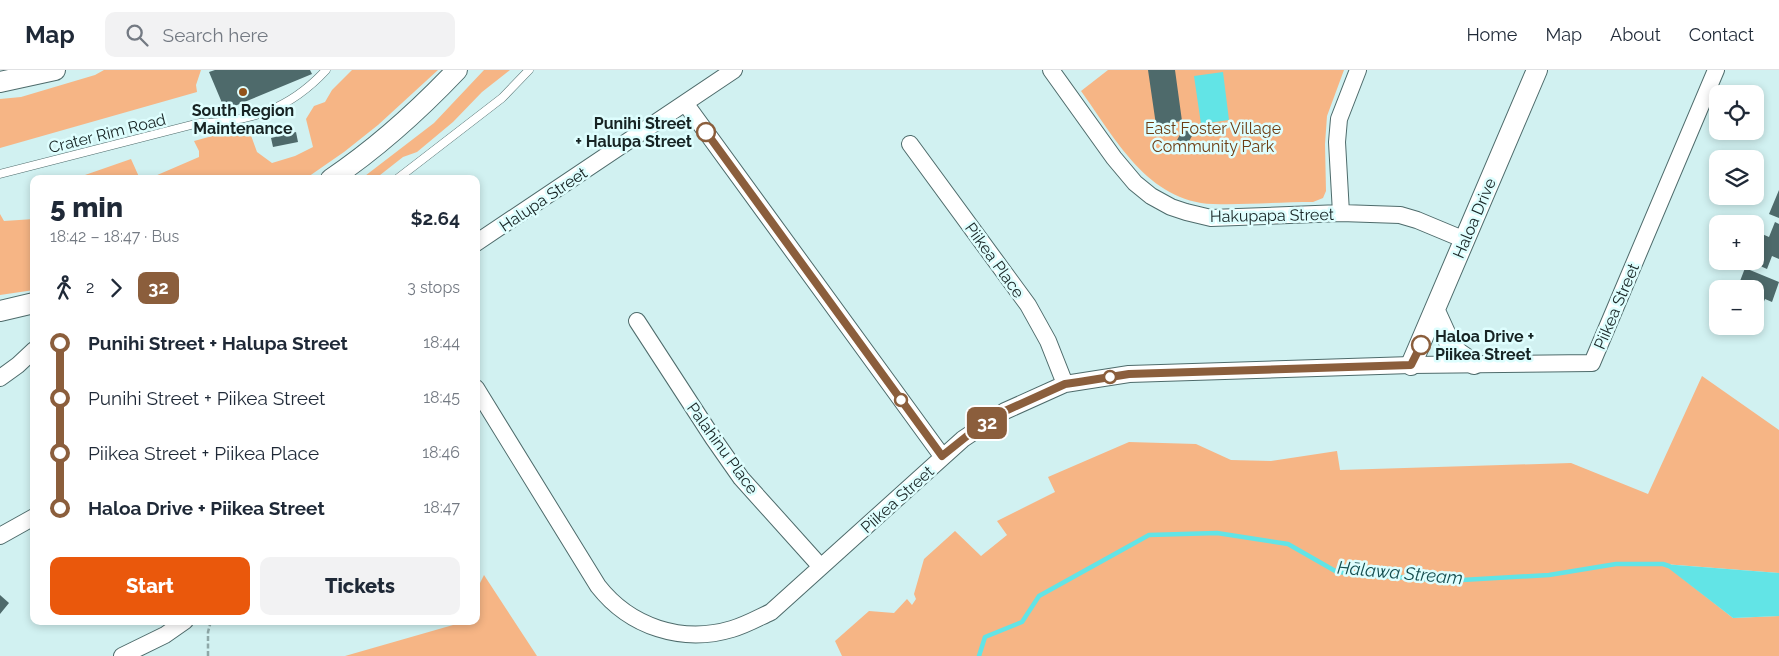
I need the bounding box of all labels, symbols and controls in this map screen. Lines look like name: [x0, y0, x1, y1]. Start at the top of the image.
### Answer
search box: [105, 12, 455, 57]
text: Map: [25, 20, 75, 49]
icon: search: [123, 21, 151, 49]
text: Search here: [163, 24, 268, 46]
text: Home: [1466, 24, 1517, 45]
text: Map: [1545, 24, 1582, 45]
text: About: [1610, 24, 1661, 45]
text: Contact: [1689, 24, 1754, 45]
map controls: [1709, 85, 1764, 335]
button: locate: [1709, 85, 1764, 140]
marker: South Region Maintenance: [237, 86, 249, 98]
place label: South Region Maintenance: [192, 101, 294, 138]
street label: Crater Rim Road: [47, 110, 168, 157]
place label: Punihi Street + Halupa Street: [575, 114, 692, 151]
park label: East Foster Village Community Park: [1145, 119, 1281, 156]
marker: Punihi Street + Halupa Street: [696, 122, 716, 142]
button: layers: [1709, 150, 1764, 205]
street label: Halupa Street: [496, 163, 591, 236]
street label: Haloa Drive: [1449, 175, 1500, 261]
text: 5 min: [50, 191, 123, 224]
street label: Hakupapa Street: [1210, 205, 1335, 226]
text: $2.64: [411, 207, 460, 229]
button: +: [1709, 215, 1764, 270]
street label: Piikea Place: [961, 219, 1028, 302]
text: 18:42 – 18:47 · Bus: [50, 227, 179, 246]
street label: Piikea Street: [1590, 260, 1643, 352]
icon: walk: [50, 274, 78, 302]
icon: forward: [102, 274, 130, 302]
text: 32: [148, 277, 169, 298]
text: 2: [86, 278, 94, 297]
text: 3 stops: [407, 278, 460, 297]
button: −: [1709, 280, 1764, 335]
place label: Haloa Drive + Piikea Street: [1435, 327, 1534, 364]
text: Punihi Street + Halupa Street: [88, 332, 348, 354]
text: 18:44: [423, 333, 460, 352]
marker: Haloa Drive + Piikea Street: [1411, 335, 1431, 355]
unlabelled marker: [1103, 370, 1117, 384]
text: Punihi Street + Piikea Street: [88, 387, 325, 409]
text: 18:45: [423, 388, 460, 407]
unlabelled marker: [894, 393, 908, 407]
street label: Palahinu Place: [683, 399, 762, 498]
line badge: 32: [964, 407, 1010, 439]
text: 32: [977, 412, 997, 433]
text: Piikea Street + Piikea Place: [88, 442, 319, 464]
text: 18:46: [422, 443, 460, 462]
street label: Piikea Street: [857, 461, 938, 537]
text: Haloa Drive + Piikea Street: [88, 497, 325, 519]
text: 18:47: [423, 498, 460, 517]
button: Start: [50, 557, 250, 615]
button: Tickets: [260, 557, 460, 615]
water label: Hālawa Stream: [1336, 557, 1464, 588]

